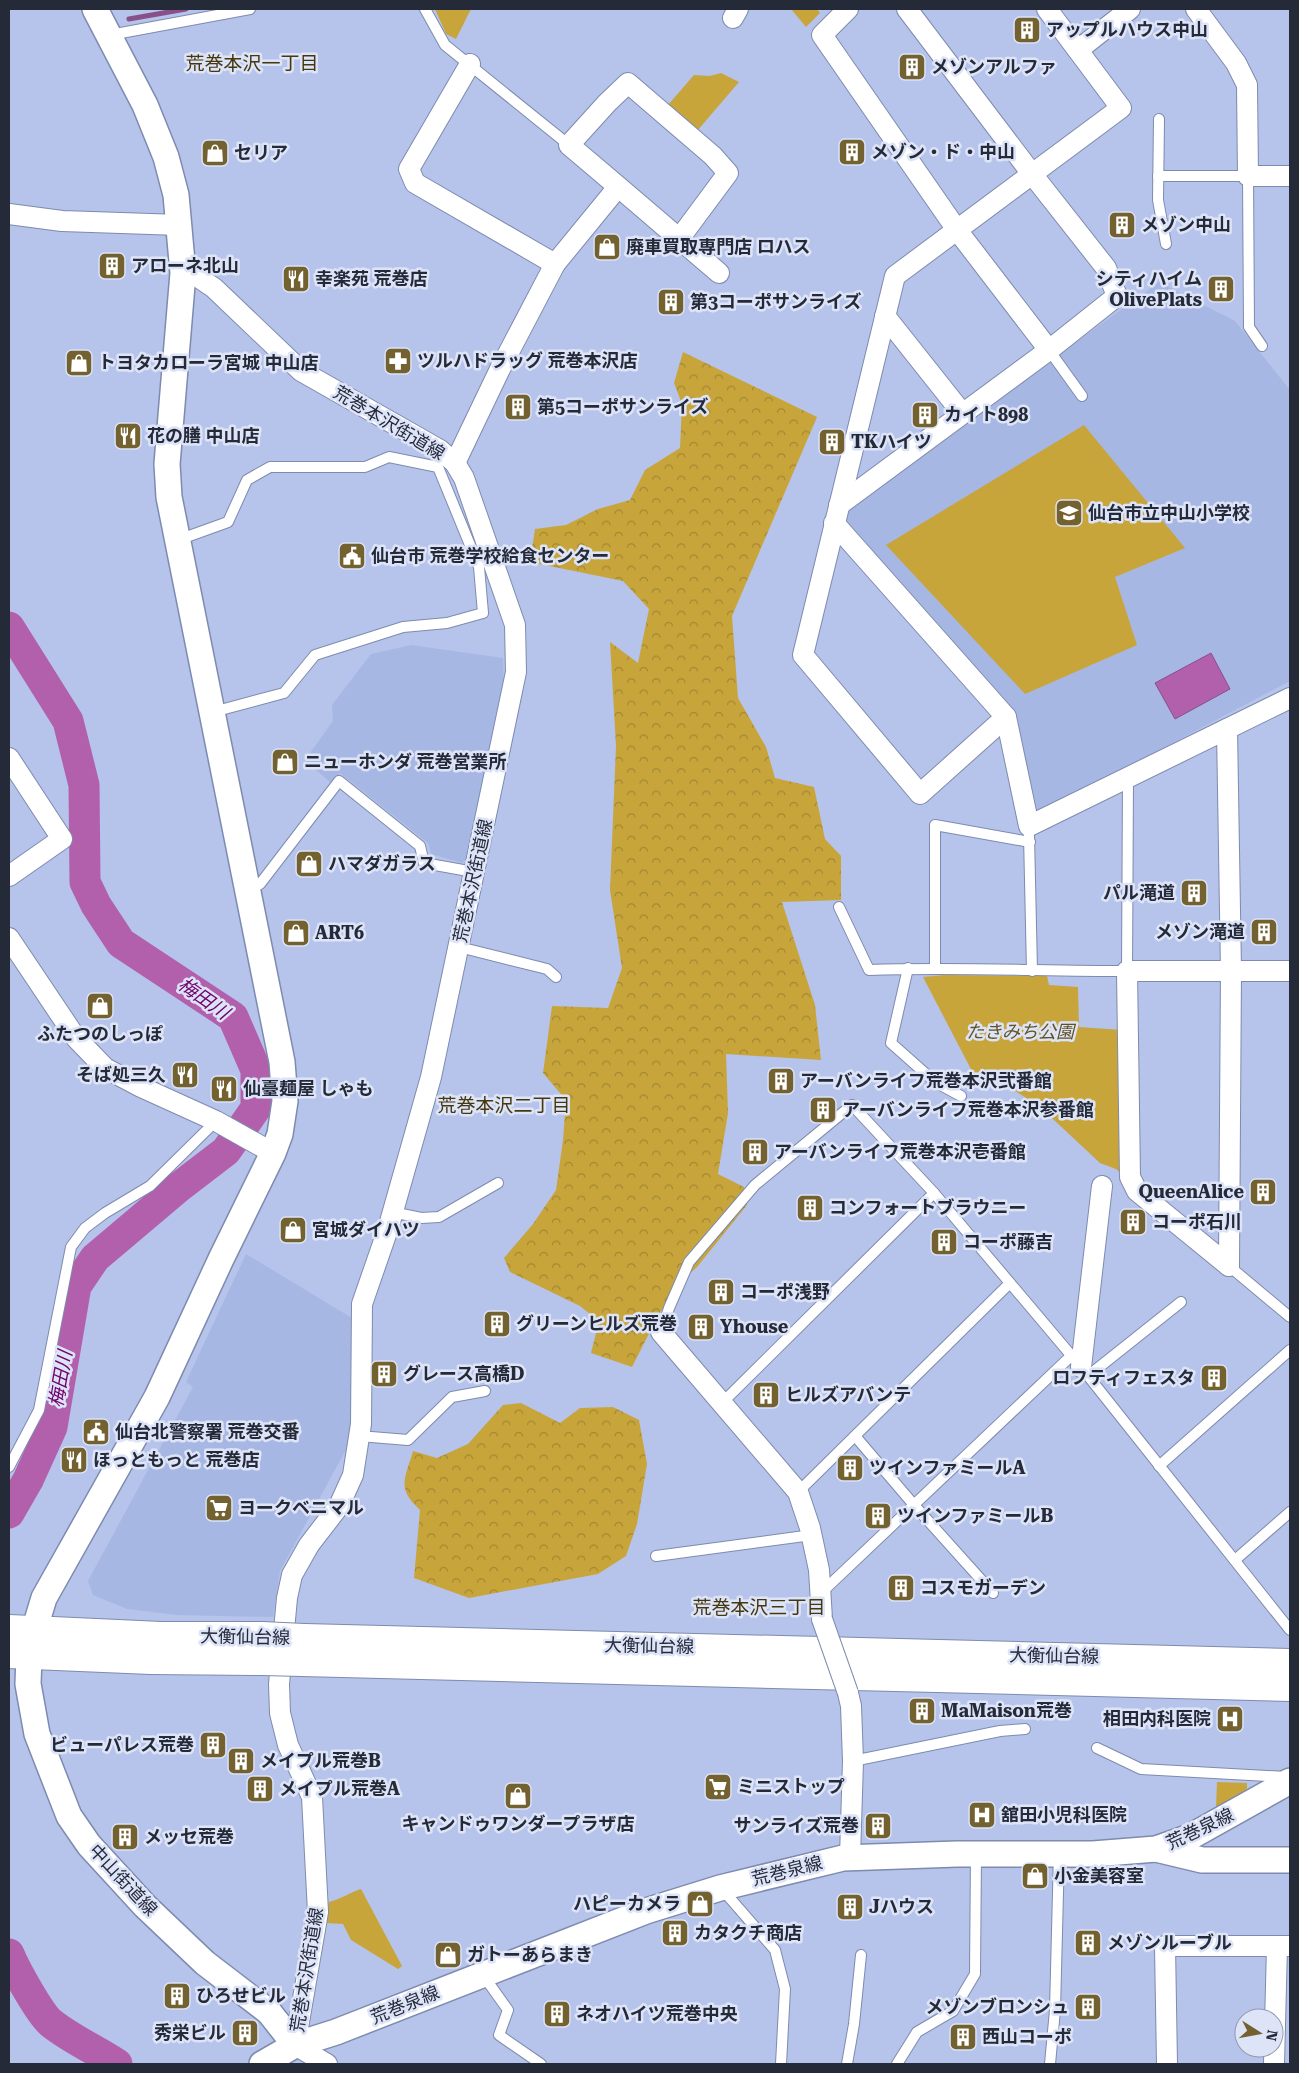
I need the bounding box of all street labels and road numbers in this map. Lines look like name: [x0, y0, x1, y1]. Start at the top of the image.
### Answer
street label: 荒巻本沢街道線: [330, 381, 449, 464]
street label: 荒巻本沢街道線: [449, 817, 496, 945]
street label: 大衡仙台線: [200, 1625, 290, 1648]
street label: 大衡仙台線: [604, 1634, 694, 1657]
street label: 大衡仙台線: [1009, 1644, 1099, 1667]
street label: 荒巻泉線: [1163, 1804, 1237, 1853]
street label: 中山街道線: [85, 1840, 162, 1920]
street label: 荒巻泉線: [749, 1852, 824, 1889]
street label: 荒巻本沢街道線: [286, 1906, 327, 2034]
street label: 荒巻泉線: [368, 1981, 442, 2028]

